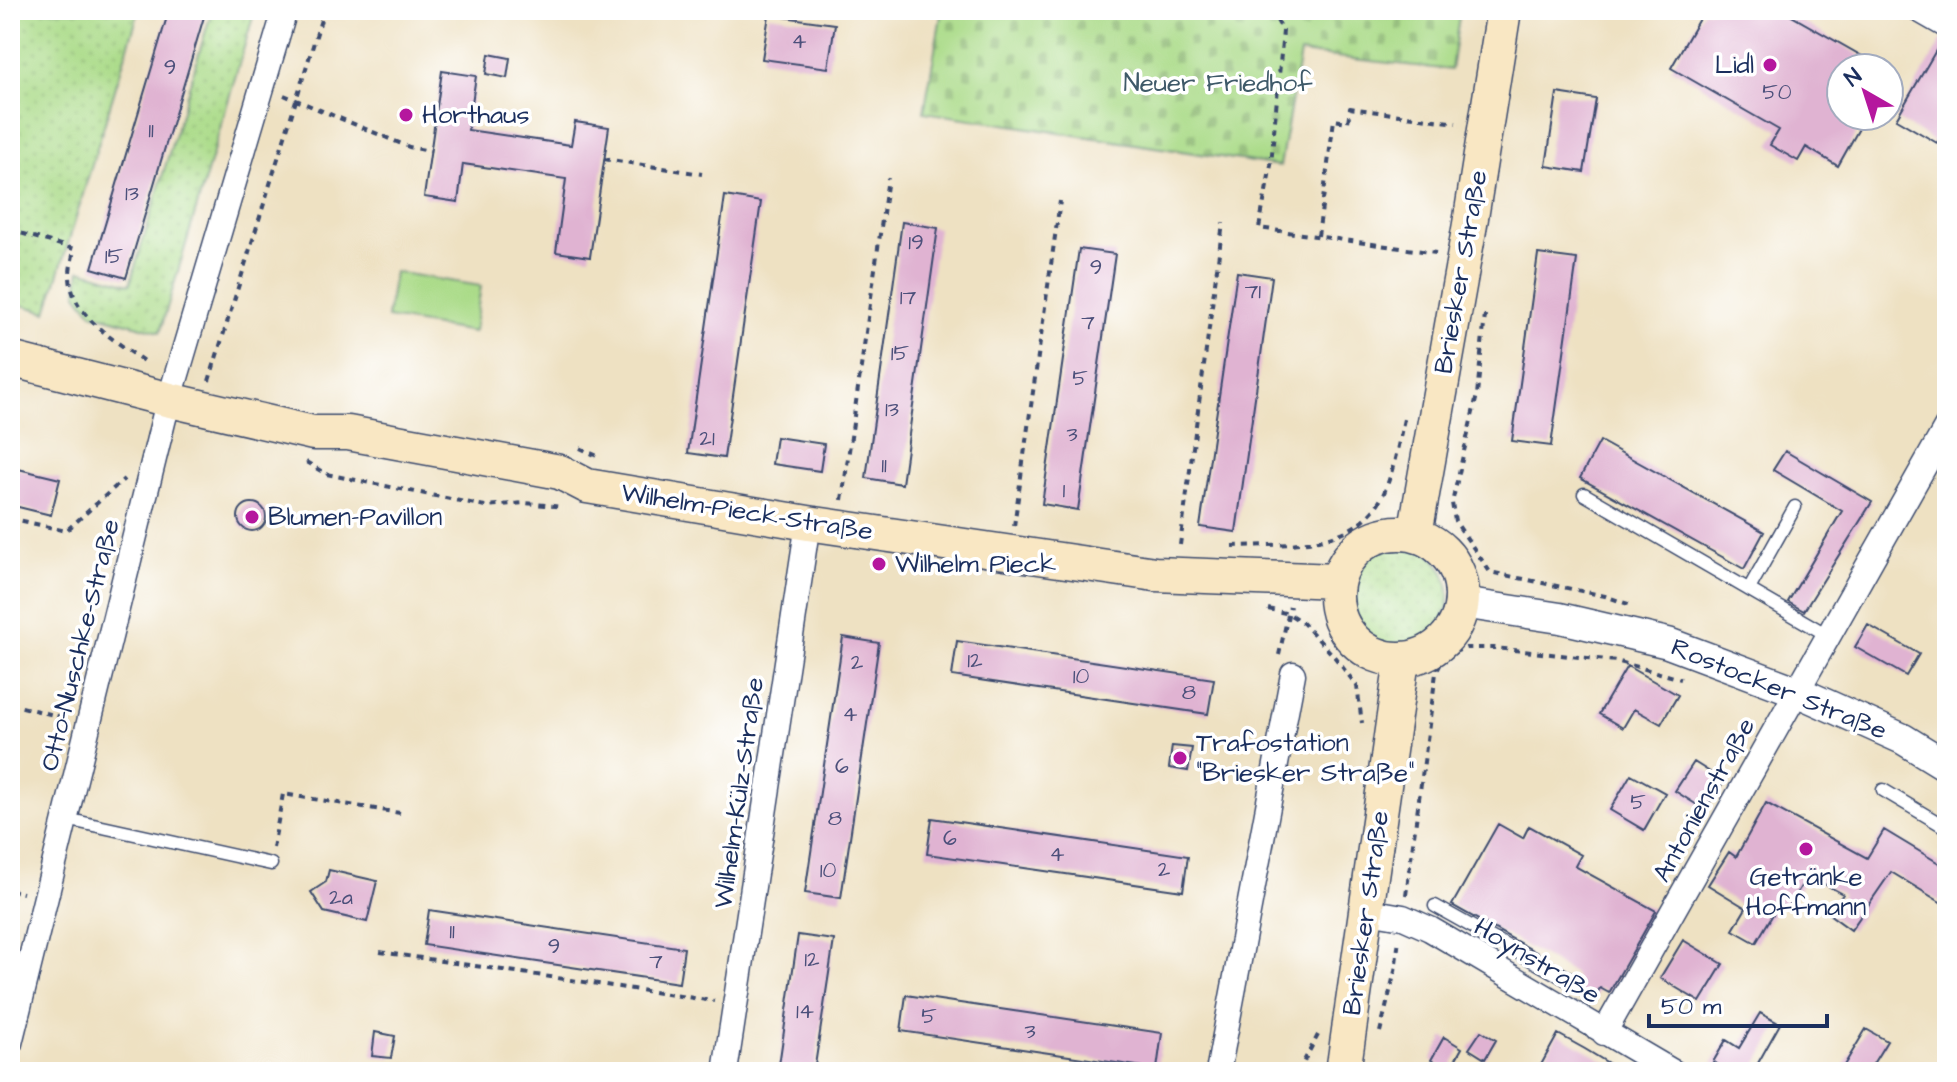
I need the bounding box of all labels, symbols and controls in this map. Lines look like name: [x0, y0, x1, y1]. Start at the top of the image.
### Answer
house number: 4: [792, 26, 807, 57]
place label: Lidl: [1715, 47, 1754, 83]
house number: 9: [164, 52, 176, 83]
north arrow: [1825, 52, 1905, 132]
marker: Lidl: [1761, 56, 1779, 74]
text: N: [1838, 61, 1869, 94]
park label: Neuer Friedhof: [1123, 65, 1313, 101]
house number: 50: [1762, 77, 1792, 108]
place label: Horthaus: [422, 97, 530, 133]
marker: Horthaus: [397, 106, 415, 124]
house number: 11: [148, 115, 154, 146]
street label: Briesker Straße: [1425, 167, 1497, 377]
house number: 13: [125, 178, 139, 209]
house number: 19: [908, 227, 924, 258]
house number: 15: [105, 241, 124, 272]
house number: 9: [1090, 252, 1102, 283]
house number: 71: [1245, 276, 1261, 307]
house number: 17: [900, 282, 917, 313]
house number: 7: [1081, 307, 1095, 338]
house number: 15: [891, 338, 910, 369]
house number: 5: [1072, 363, 1088, 394]
house number: 13: [885, 394, 899, 425]
house number: 3: [1066, 419, 1078, 450]
house number: 21: [699, 423, 715, 454]
house number: 11: [881, 450, 887, 481]
street label: Wilhelm-Pieck-Straße: [619, 474, 875, 550]
house number: 1: [1063, 475, 1066, 506]
place label: Blumen-Pavillon: [268, 499, 442, 535]
marker: Blumen-Pavillon: [243, 508, 261, 526]
street label: Otto-Nuschke-Straße: [31, 515, 129, 775]
place label: Wilhelm Pieck: [895, 546, 1056, 582]
marker: Wilhelm Pieck: [870, 555, 888, 573]
street label: Rostocker Straße: [1666, 629, 1892, 749]
house number: 12: [967, 645, 983, 676]
house number: 2: [851, 647, 864, 678]
house number: 10: [1073, 661, 1089, 692]
street label: Wilhelm-Külz-Straße: [705, 675, 773, 911]
house number: 8: [1182, 677, 1196, 708]
house number: 4: [843, 699, 858, 730]
street label: Antonienstraße: [1644, 711, 1764, 889]
place label: Trafostation "Briesker Straße": [1196, 725, 1414, 791]
marker: Trafostation "Briesker Straße": [1171, 749, 1189, 767]
house number: 6: [835, 751, 849, 782]
house number: 5: [1630, 787, 1646, 818]
house number: 8: [828, 803, 842, 834]
street label: Briesker Straße: [1334, 808, 1398, 1018]
house number: 6: [943, 823, 957, 854]
house number: 4: [1050, 839, 1065, 870]
marker: Getränke Hoffmann: [1797, 840, 1815, 858]
house number: 2: [1158, 854, 1171, 885]
house number: 10: [820, 855, 836, 886]
place label: Getränke Hoffmann: [1746, 859, 1866, 925]
house number: 2a: [329, 882, 353, 913]
street label: Hoynstraße: [1466, 909, 1607, 1015]
house number: 11: [449, 916, 455, 947]
house number: 9: [548, 931, 560, 962]
house number: 12: [804, 944, 820, 975]
house number: 7: [649, 946, 663, 977]
scale bar: [1649, 978, 1827, 1028]
text: 50 m: [1661, 990, 1722, 1024]
house number: 14: [796, 996, 814, 1027]
house number: 5: [921, 1001, 937, 1032]
house number: 3: [1024, 1016, 1036, 1047]

